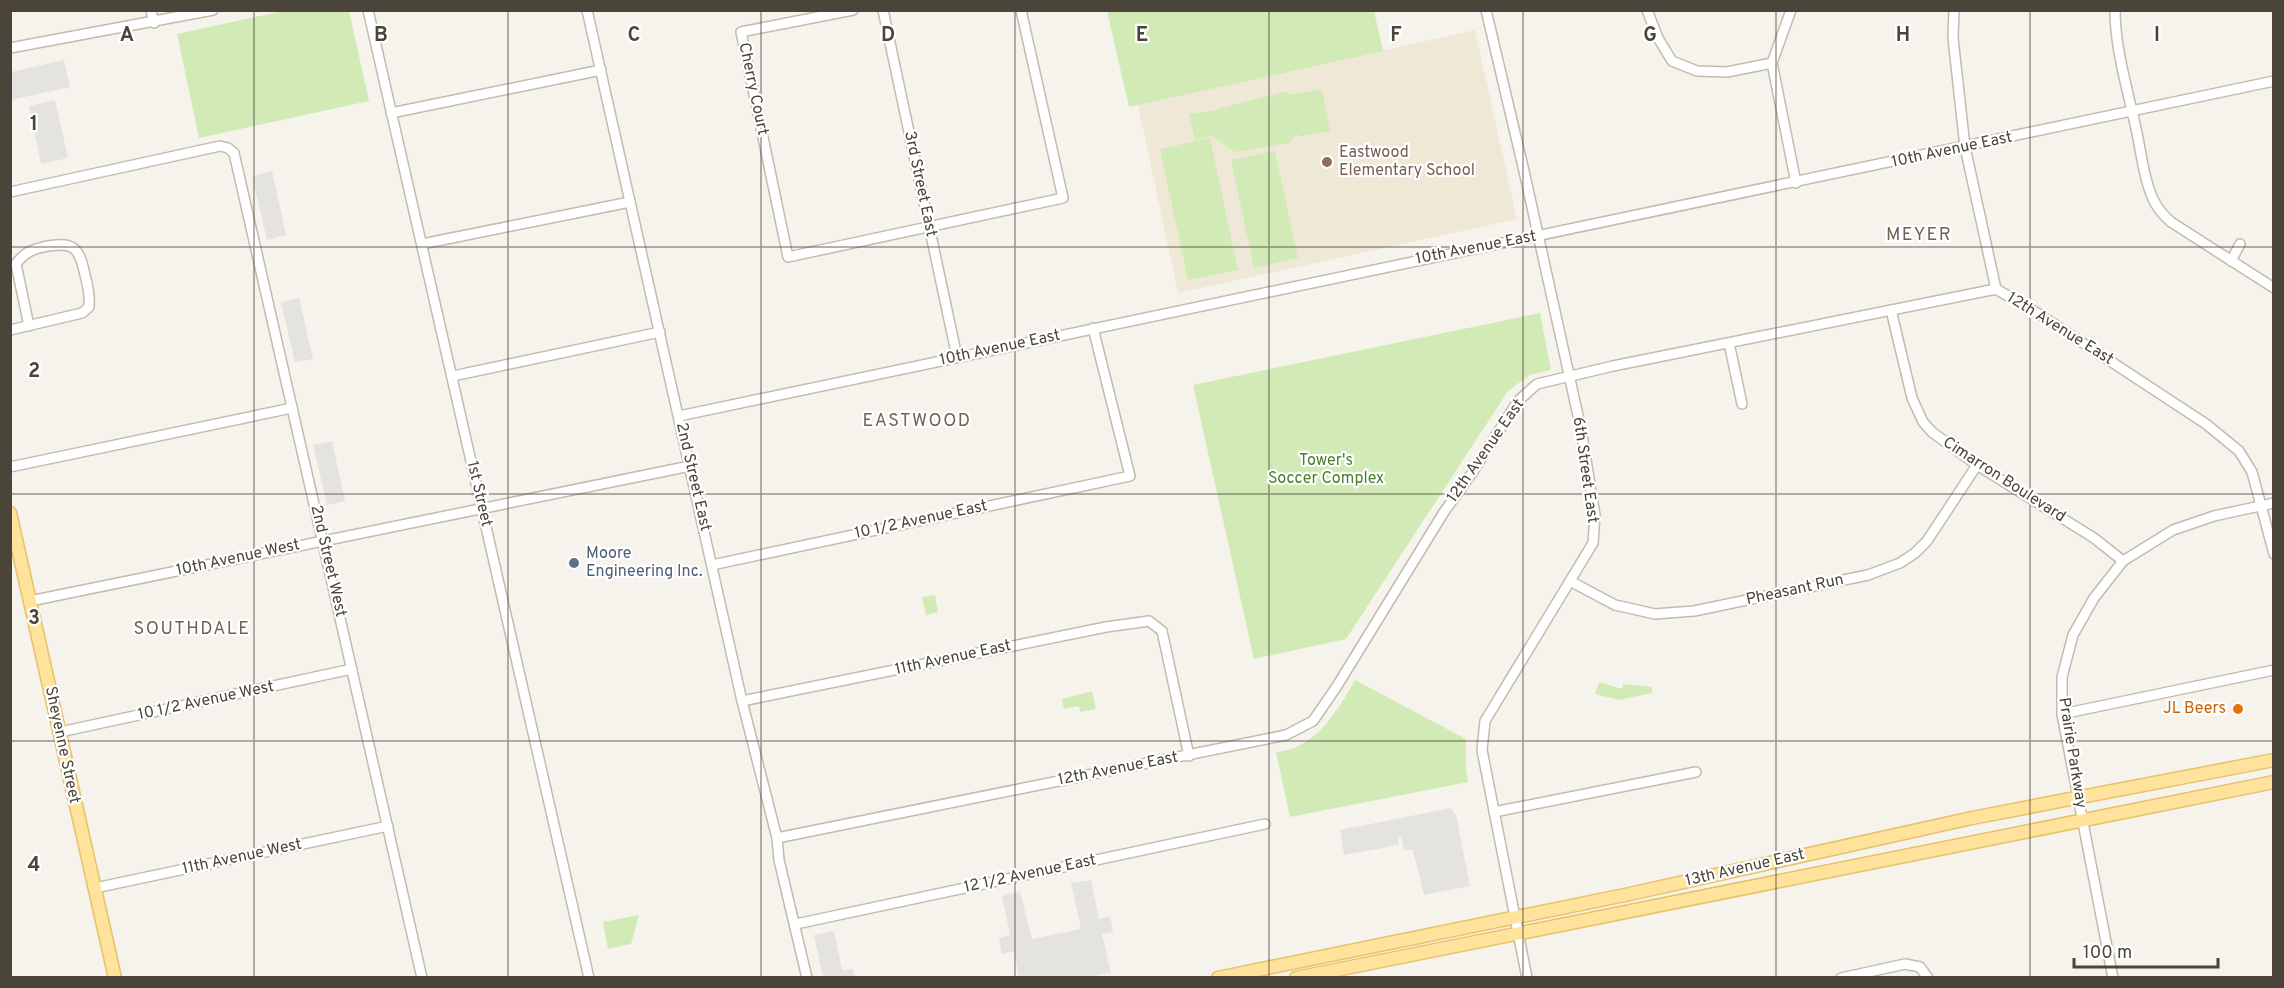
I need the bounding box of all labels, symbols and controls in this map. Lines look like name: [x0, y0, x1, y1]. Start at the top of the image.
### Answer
text: A: [120, 23, 134, 49]
text: B: [374, 23, 388, 49]
text: C: [628, 23, 640, 49]
text: D: [881, 23, 895, 49]
text: E: [1136, 23, 1148, 49]
text: F: [1390, 23, 1402, 49]
text: G: [1643, 23, 1657, 49]
text: H: [1896, 23, 1910, 49]
text: I: [2154, 23, 2160, 49]
street label: Cherry Court: [733, 41, 773, 137]
text: 1: [30, 112, 38, 138]
street label: 10th Avenue East: [1890, 127, 2014, 173]
street label: 3rd Street East: [899, 129, 941, 239]
place label: Eastwood Elementary School: [1339, 143, 1475, 181]
marker: Eastwood Elementary School: [1320, 155, 1334, 169]
district label: MEYER: [1886, 224, 1952, 247]
street label: 10th Avenue East: [1414, 226, 1538, 270]
street label: 12th Avenue East: [2003, 288, 2117, 370]
street label: 10th Avenue East: [938, 325, 1062, 371]
text: 2: [28, 359, 40, 385]
street label: 12th Avenue East: [1443, 395, 1529, 507]
district label: EASTWOOD: [862, 410, 972, 433]
street label: 6th Street East: [1568, 416, 1602, 524]
street label: 2nd Street East: [671, 421, 715, 533]
street label: Cimarron Boulevard: [1939, 433, 2069, 527]
park label: Tower's Soccer Complex: [1268, 451, 1384, 489]
street label: 1st Street: [462, 459, 496, 529]
street label: 10 1/2 Avenue East: [853, 496, 989, 544]
street label: 2nd Street West: [305, 503, 351, 619]
street label: 10th Avenue West: [174, 535, 302, 581]
place label: Moore Engineering Inc.: [586, 544, 703, 582]
marker: Moore Engineering Inc.: [567, 556, 581, 570]
street label: Pheasant Run: [1744, 570, 1846, 610]
text: 3: [28, 606, 40, 632]
district label: SOUTHDALE: [134, 618, 250, 641]
street label: 11th Avenue East: [893, 636, 1013, 680]
street label: 10 1/2 Avenue West: [136, 677, 276, 725]
street label: Sheyenne Street: [40, 685, 84, 805]
street label: Prairie Parkway: [2053, 696, 2091, 810]
place label: JL Beers: [2163, 699, 2226, 719]
marker: JL Beers: [2231, 702, 2245, 716]
street label: 12th Avenue East: [1056, 748, 1180, 790]
street label: 11th Avenue West: [180, 835, 304, 879]
street label: 13th Avenue East: [1683, 845, 1807, 891]
street label: 12 1/2 Avenue East: [962, 850, 1098, 898]
text: 4: [28, 853, 40, 879]
scale bar: [2074, 931, 2218, 969]
text: 100 m: [2083, 942, 2132, 965]

